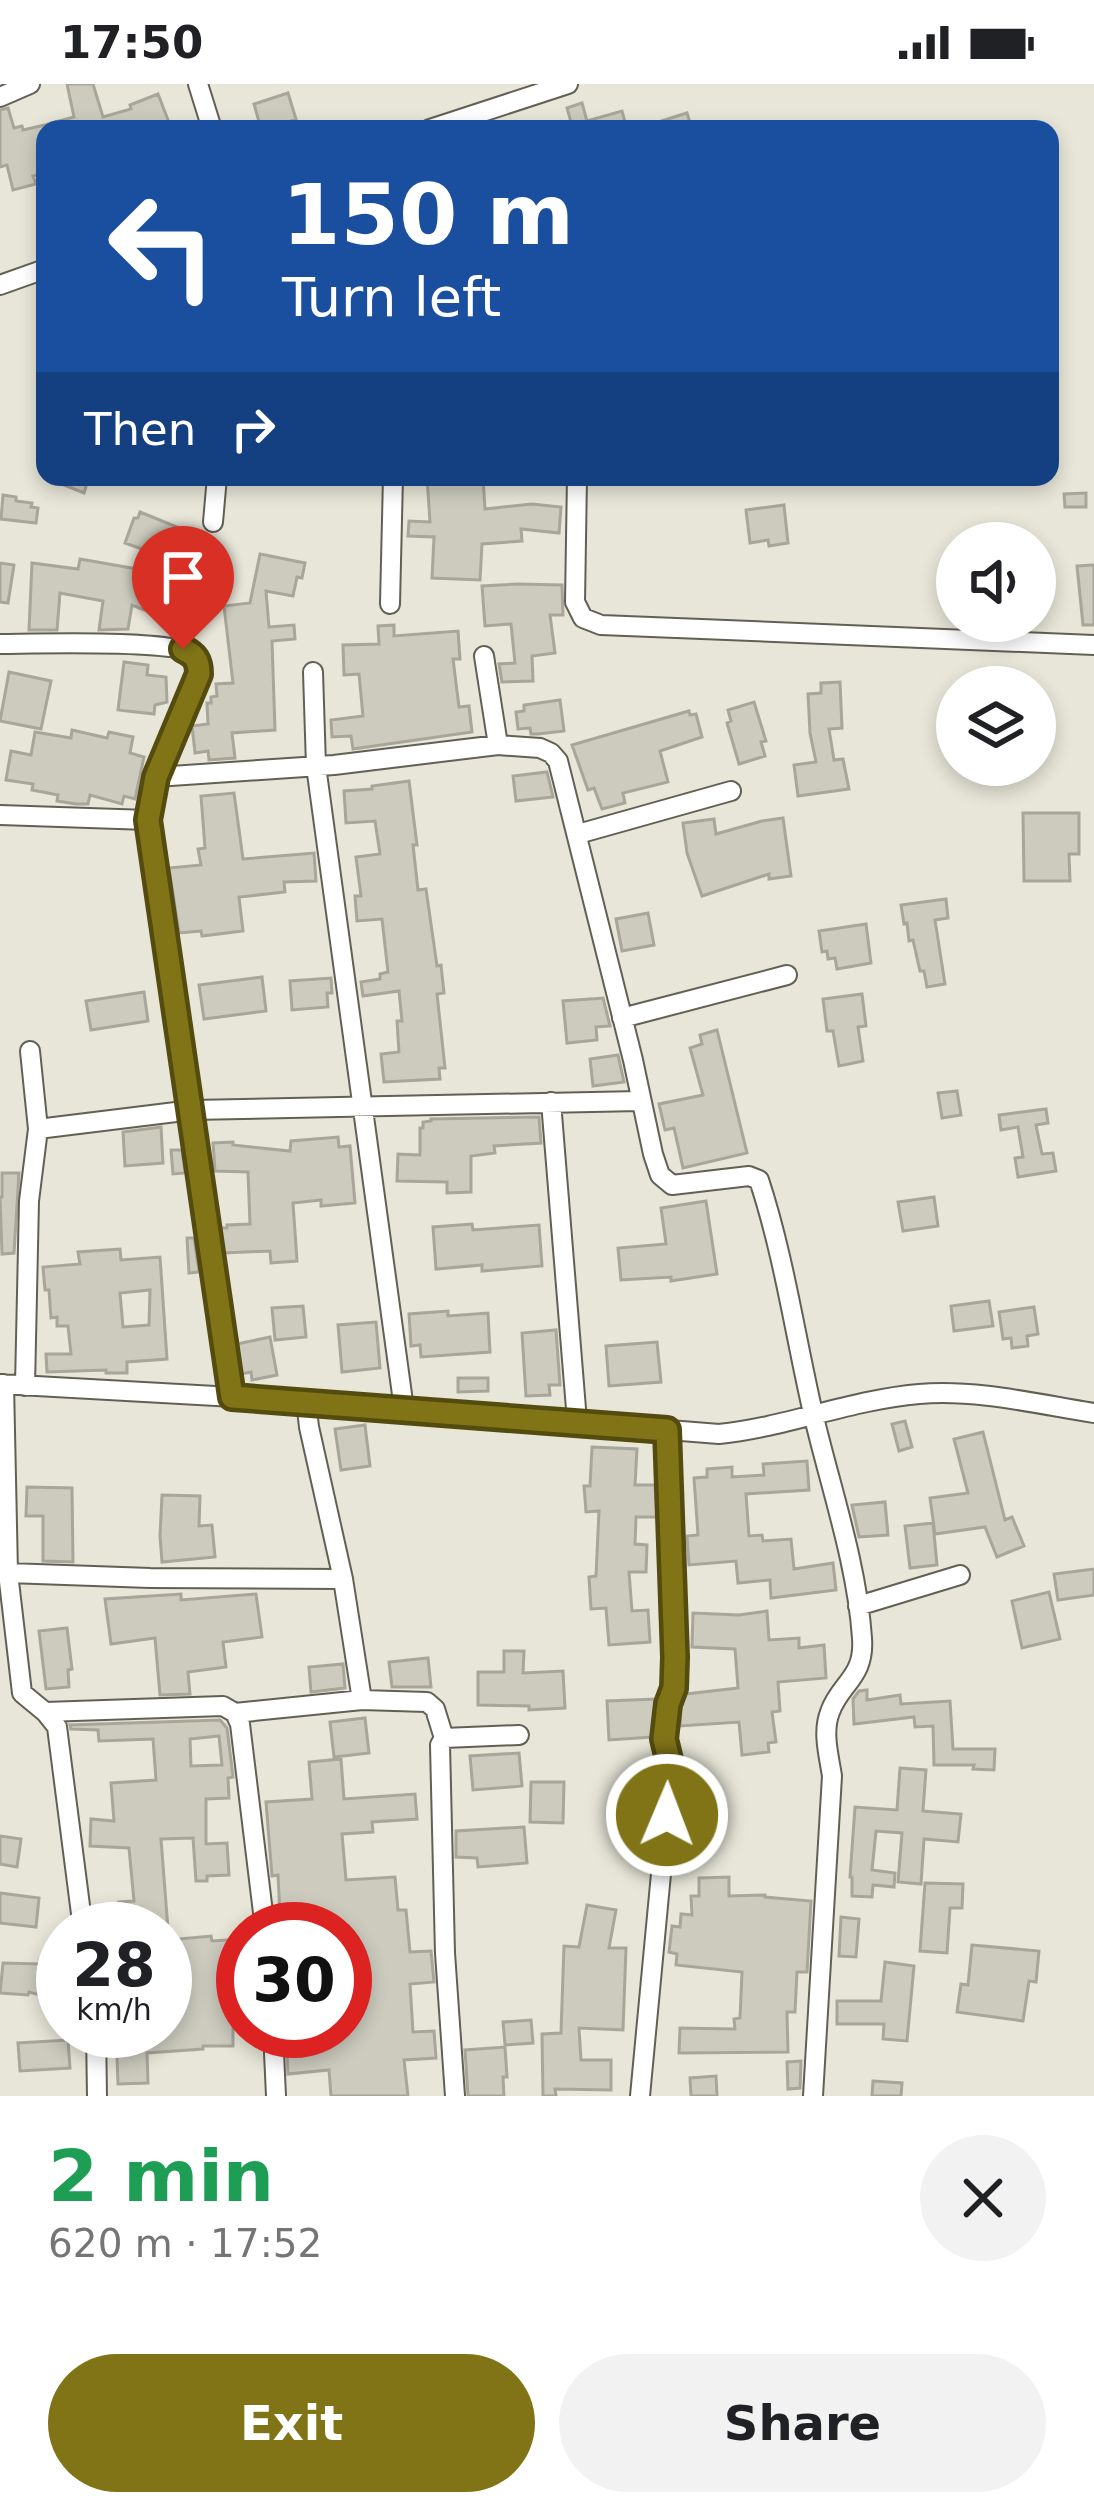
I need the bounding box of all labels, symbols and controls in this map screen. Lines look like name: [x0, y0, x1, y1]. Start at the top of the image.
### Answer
text: 17:50: [60, 16, 203, 69]
text: 150 m: [282, 166, 574, 264]
icon: left: [84, 168, 240, 324]
text: Turn left: [282, 266, 501, 329]
icon: right: [220, 396, 286, 462]
text: Then: [84, 403, 196, 456]
map controls: [936, 522, 1056, 786]
button: sound: [936, 522, 1056, 642]
pin: [132, 526, 234, 649]
icon: arrive: [150, 544, 216, 610]
button: layers: [936, 666, 1056, 786]
position arrow: [604, 1752, 730, 1878]
speed limit sign: 30: [216, 1902, 372, 2058]
text: 28: [72, 1930, 156, 2000]
text: km/h: [76, 1992, 152, 2027]
text: 2 min: [48, 2134, 274, 2218]
button: close: [920, 2135, 1046, 2261]
text: 620 m · 17:52: [48, 2221, 322, 2266]
button: Exit: [48, 2354, 535, 2492]
button: Share: [559, 2354, 1046, 2492]

